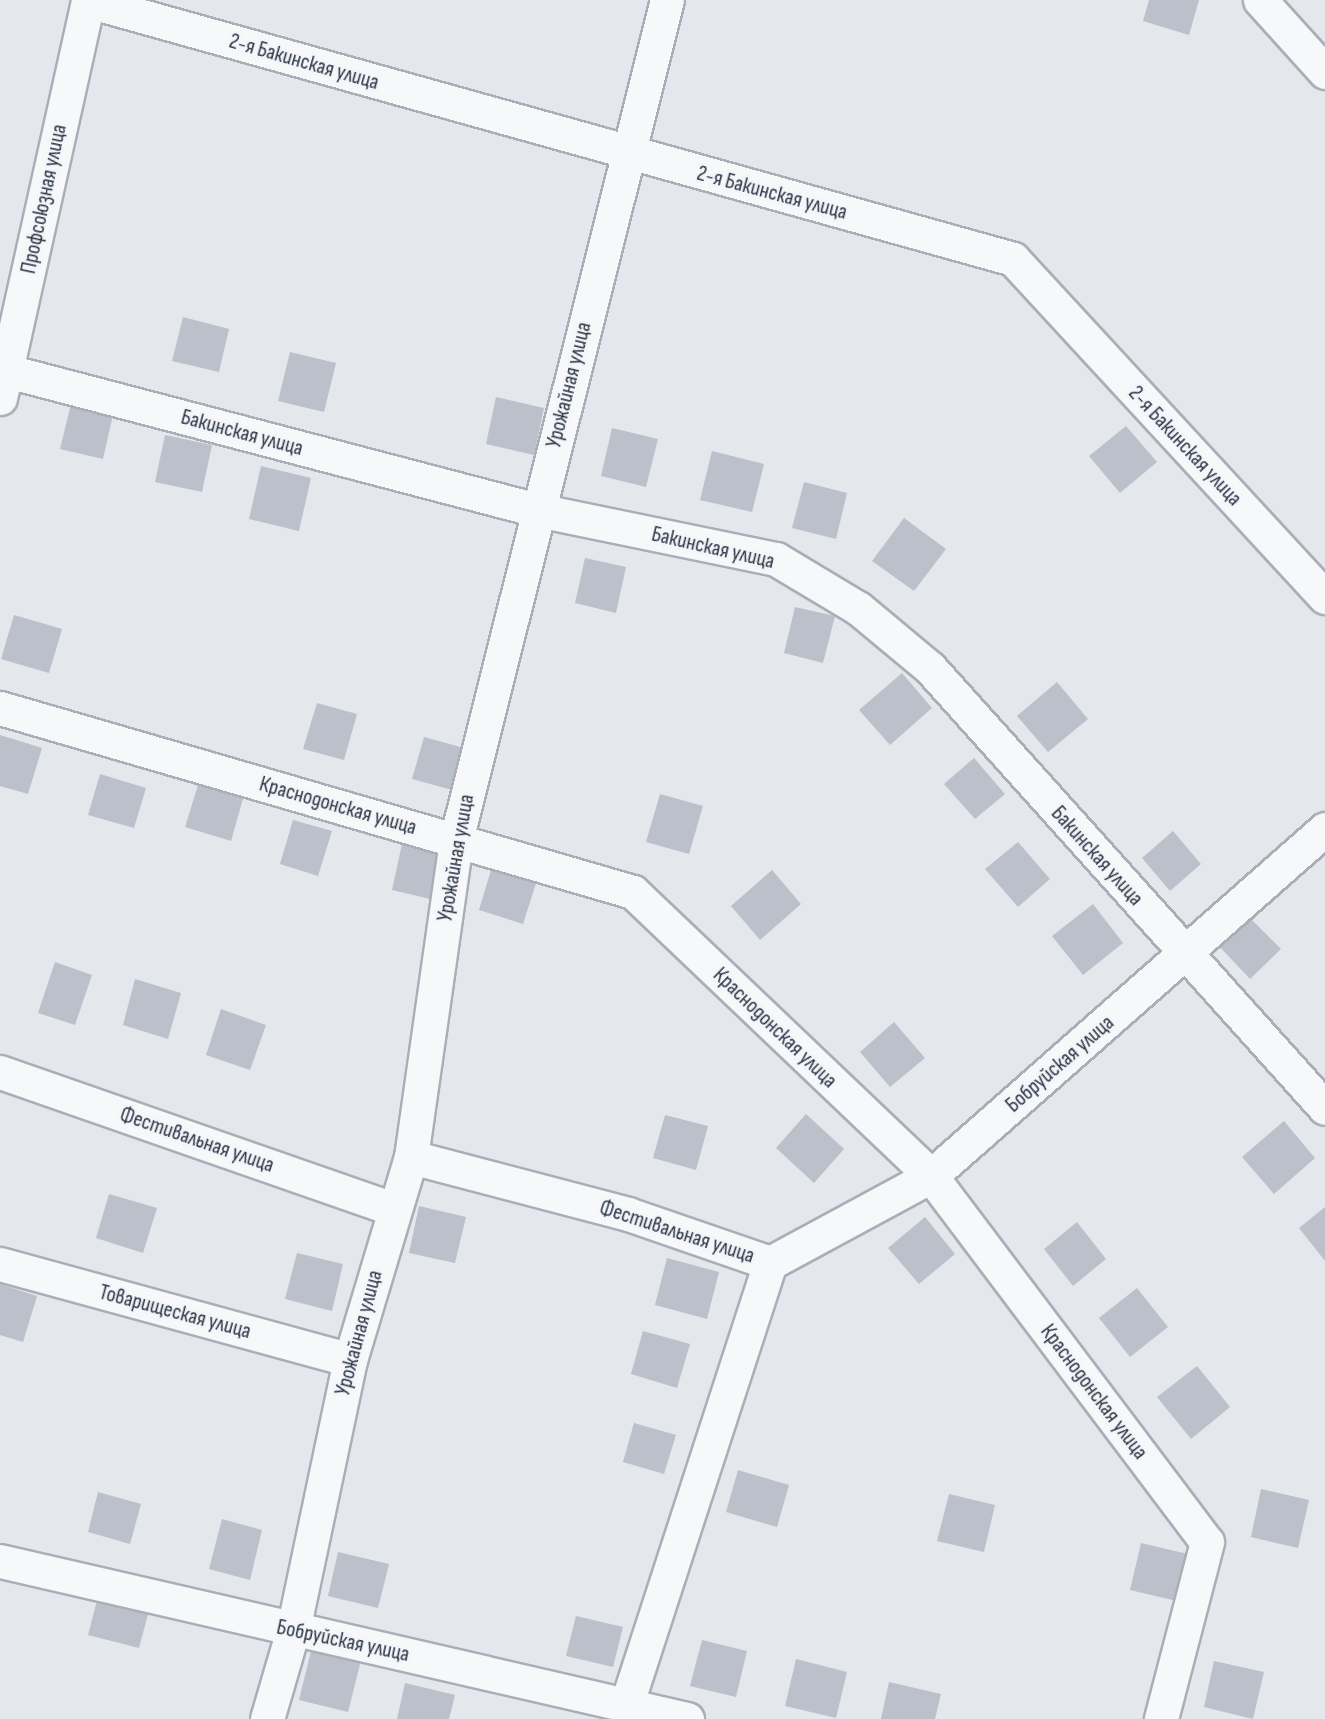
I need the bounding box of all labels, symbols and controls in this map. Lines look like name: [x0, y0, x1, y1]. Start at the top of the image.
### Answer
street label: 2-я Бакинская улица: [226, 28, 382, 96]
street label: Профсоюзная улица: [15, 122, 73, 276]
street label: 2-я Бакинская улица: [694, 160, 850, 226]
street label: Урожайная улица: [541, 319, 597, 451]
street label: 2-я Бакинская улица: [1123, 381, 1247, 511]
street label: Бакинская улица: [178, 404, 306, 462]
street label: Бакинская улица: [649, 521, 777, 575]
street label: Краснодонская улица: [256, 771, 420, 841]
street label: Урожайная улица: [432, 792, 480, 924]
street label: Бакинская улица: [1045, 801, 1149, 911]
street label: Краснодонская улица: [707, 962, 843, 1094]
street label: Бобруйская улица: [1000, 1010, 1120, 1118]
street label: Фестивальная улица: [116, 1101, 278, 1179]
street label: Фестивальная улица: [596, 1195, 758, 1269]
street label: Урожайная улица: [330, 1267, 388, 1399]
street label: Товарищеская улица: [96, 1279, 254, 1345]
street label: Краснодонская улица: [1035, 1319, 1153, 1465]
street label: Бобруйская улица: [274, 1614, 412, 1668]

